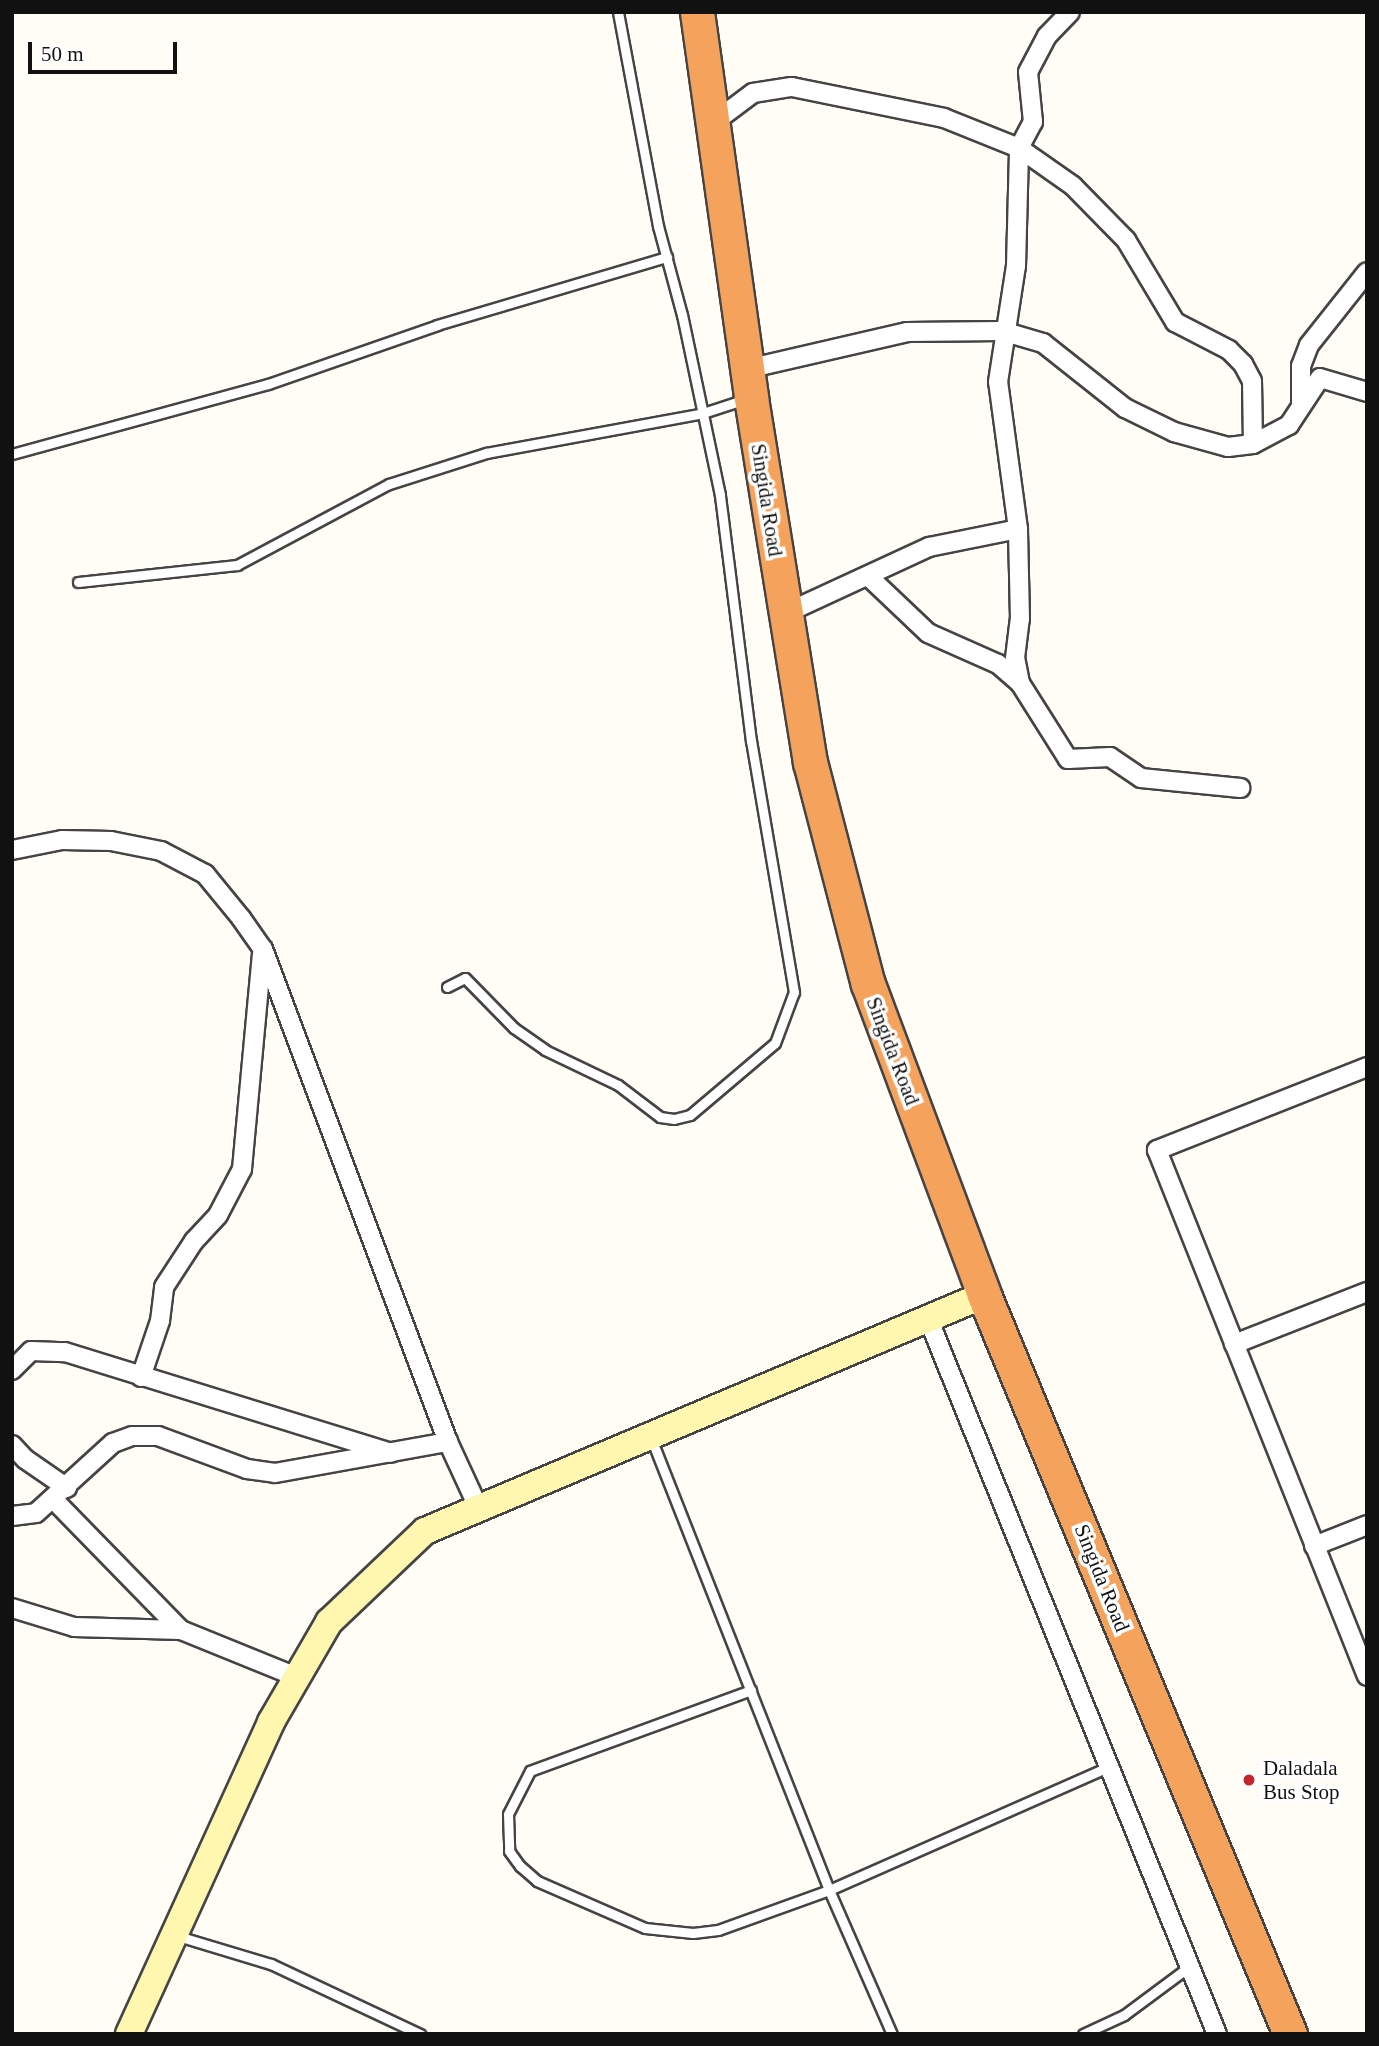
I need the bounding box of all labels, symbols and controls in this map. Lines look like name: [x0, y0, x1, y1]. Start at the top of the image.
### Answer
scale bar: [32, 28, 180, 72]
text: 50 m: [41, 42, 84, 66]
street label: Singida Road: [746, 442, 788, 558]
street label: Singida Road: [861, 993, 925, 1109]
street label: Singida Road: [1069, 1521, 1135, 1635]
place label: Daladala Bus Stop: [1263, 1755, 1339, 1805]
marker: Daladala Bus Stop: [1241, 1772, 1257, 1788]

